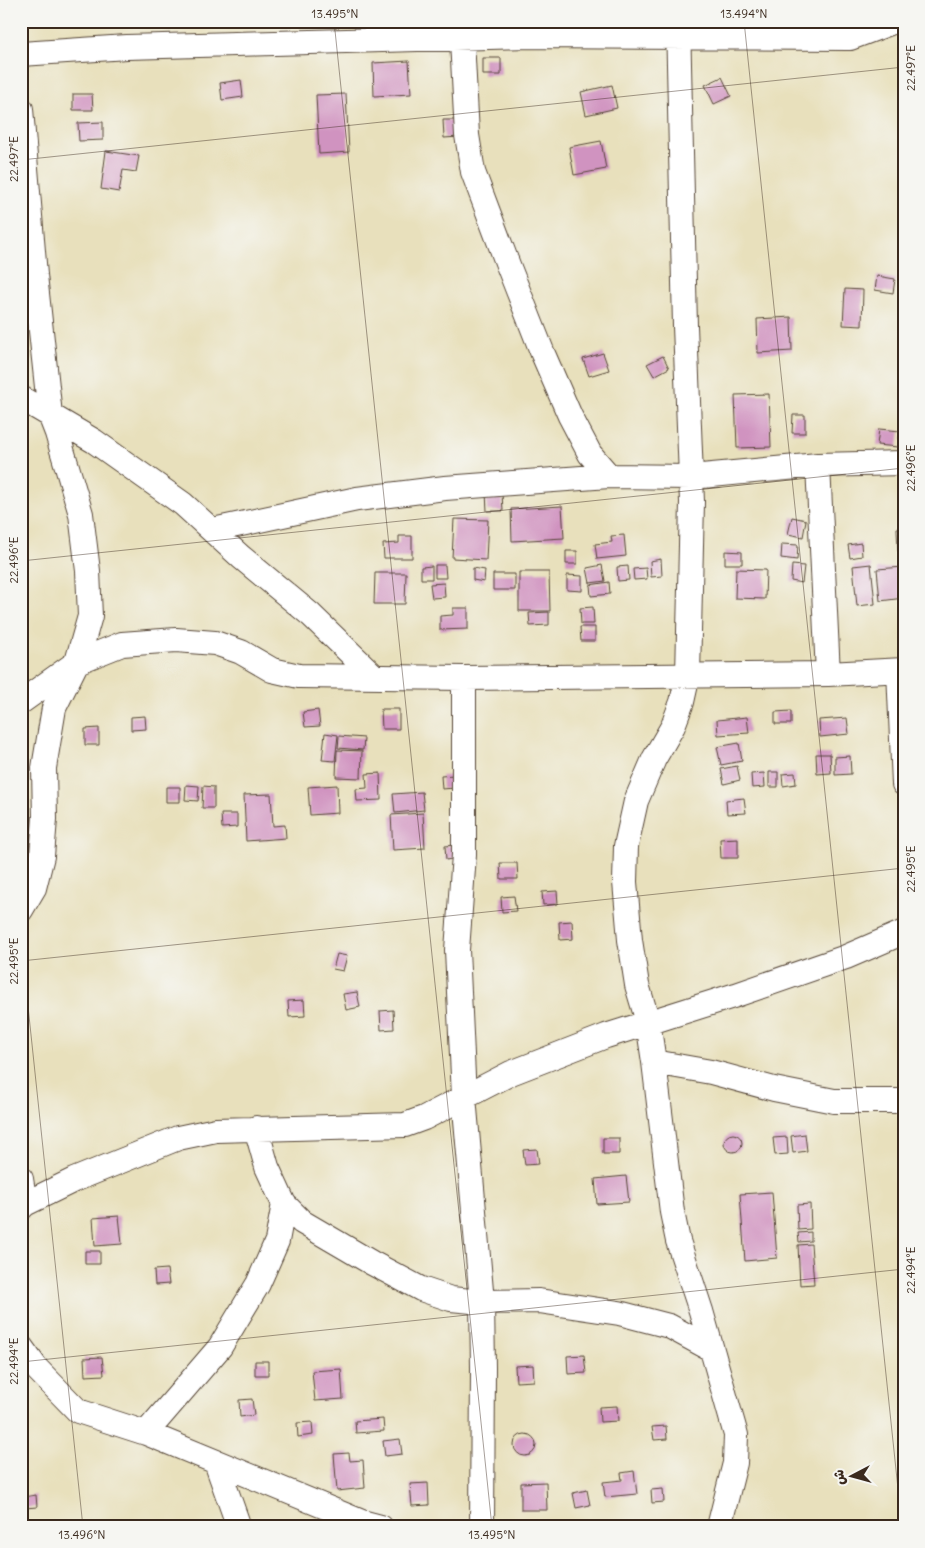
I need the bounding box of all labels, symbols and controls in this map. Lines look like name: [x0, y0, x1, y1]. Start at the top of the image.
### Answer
text: 13.495°N: [312, 6, 358, 21]
text: 13.494°N: [721, 6, 767, 21]
text: 22.497°E: [903, 45, 918, 91]
text: 22.497°E: [6, 136, 21, 182]
text: 22.496°E: [903, 444, 918, 492]
text: 22.496°E: [6, 536, 21, 584]
text: 22.495°E: [903, 845, 918, 893]
text: 22.495°E: [6, 937, 21, 985]
text: 22.494°E: [903, 1246, 918, 1294]
text: 22.494°E: [6, 1337, 21, 1385]
north arrow: [828, 1450, 878, 1500]
text: ش: [829, 1469, 849, 1486]
text: 13.496°N: [59, 1527, 105, 1542]
text: 13.495°N: [469, 1527, 515, 1542]

